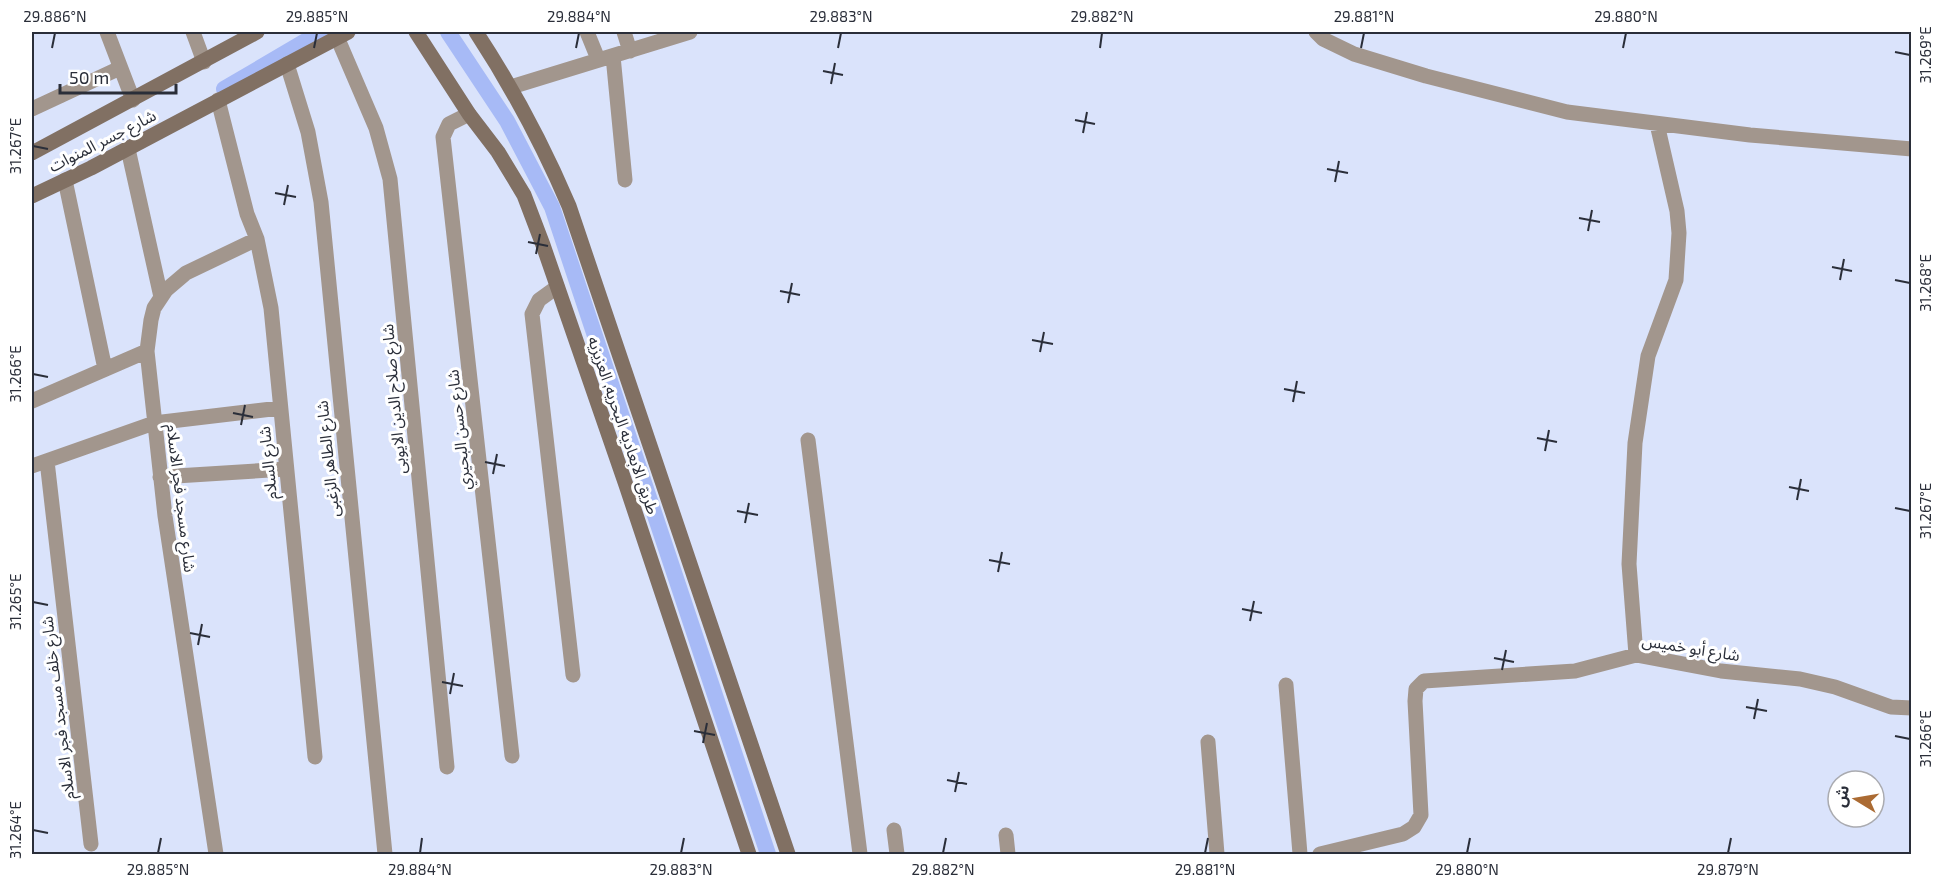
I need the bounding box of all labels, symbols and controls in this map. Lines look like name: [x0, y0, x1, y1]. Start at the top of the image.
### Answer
text: 29.886°N: [23, 7, 87, 25]
text: 29.885°N: [286, 7, 348, 25]
text: 29.884°N: [547, 7, 611, 25]
text: 29.883°N: [809, 7, 873, 25]
text: 29.882°N: [1070, 7, 1134, 25]
text: 29.881°N: [1334, 7, 1394, 25]
text: 29.880°N: [1594, 7, 1658, 25]
text: 31.269°E: [1916, 26, 1934, 84]
scale bar: [60, 57, 176, 95]
text: 50 m: [69, 66, 109, 88]
street label: شارع جسر المنوات: [45, 105, 161, 179]
text: 31.267°E: [6, 118, 24, 174]
text: 31.268°E: [1916, 254, 1934, 312]
street label: شارع صلاح الدين الايوبى: [377, 323, 413, 475]
street label: طريق الابعاديه البحريه, العزيزيه: [583, 334, 663, 517]
text: 31.266°E: [6, 345, 24, 403]
street label: شارع حسن البحيري: [442, 368, 478, 491]
street label: شارع الطاهر الزغبى: [311, 399, 347, 518]
street label: شارع مسجد فجر الاسلام: [160, 423, 201, 574]
street label: شارع السلام: [254, 425, 284, 501]
text: 31.267°E: [1916, 483, 1934, 539]
text: 31.265°E: [6, 574, 24, 630]
street label: شارع خلف مسجد فجر الاسلام: [36, 615, 82, 801]
street label: شارع أبو خميس: [1640, 630, 1741, 668]
text: 31.266°E: [1916, 710, 1934, 768]
north arrow: [1826, 769, 1886, 829]
text: ش: [1829, 783, 1853, 809]
text: 31.264°E: [6, 801, 24, 859]
text: 29.885°N: [127, 860, 189, 878]
text: 29.884°N: [388, 860, 452, 878]
text: 29.883°N: [649, 860, 713, 878]
text: 29.882°N: [911, 860, 975, 878]
text: 29.881°N: [1175, 860, 1235, 878]
text: 29.880°N: [1435, 860, 1499, 878]
text: 29.879°N: [1697, 860, 1759, 878]

